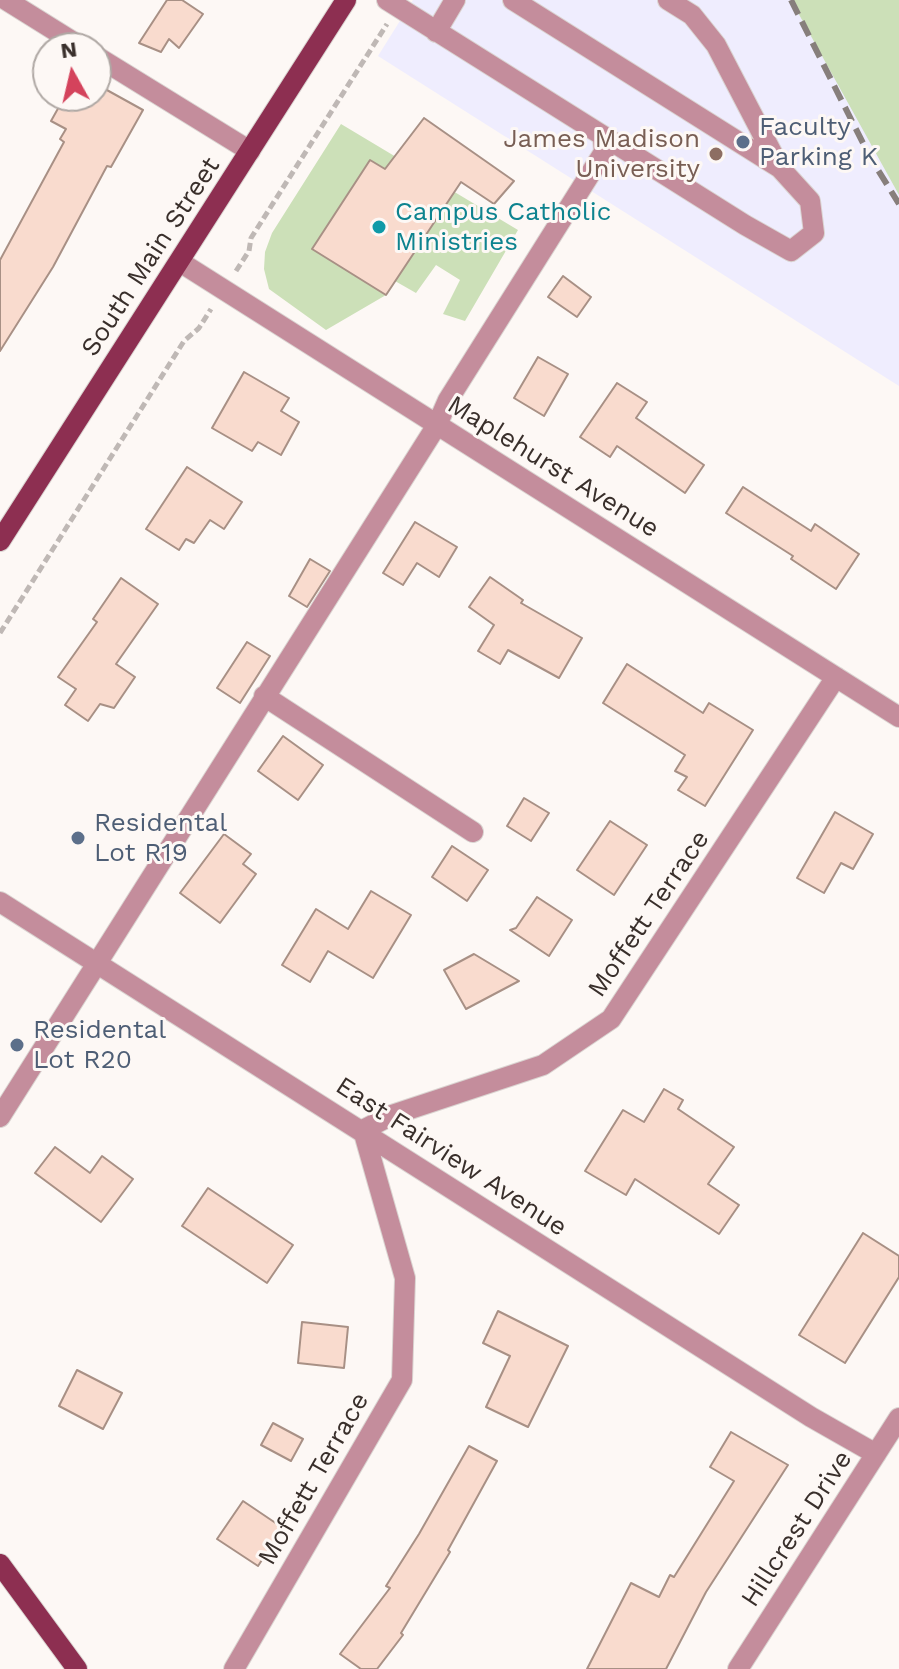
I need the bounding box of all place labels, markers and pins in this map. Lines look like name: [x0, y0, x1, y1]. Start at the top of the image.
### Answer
place label: Faculty Parking K: [759, 111, 878, 172]
place label: James Madison University: [503, 123, 700, 184]
marker: Faculty Parking K: [734, 133, 752, 151]
marker: James Madison University: [707, 145, 725, 163]
place label: Campus Catholic Ministries: [395, 196, 611, 258]
marker: Campus Catholic Ministries: [370, 218, 388, 236]
place label: Residental Lot R19: [94, 807, 227, 868]
marker: Residental Lot R19: [69, 829, 87, 847]
place label: Residental Lot R20: [33, 1014, 166, 1076]
marker: Residental Lot R20: [8, 1036, 26, 1054]

